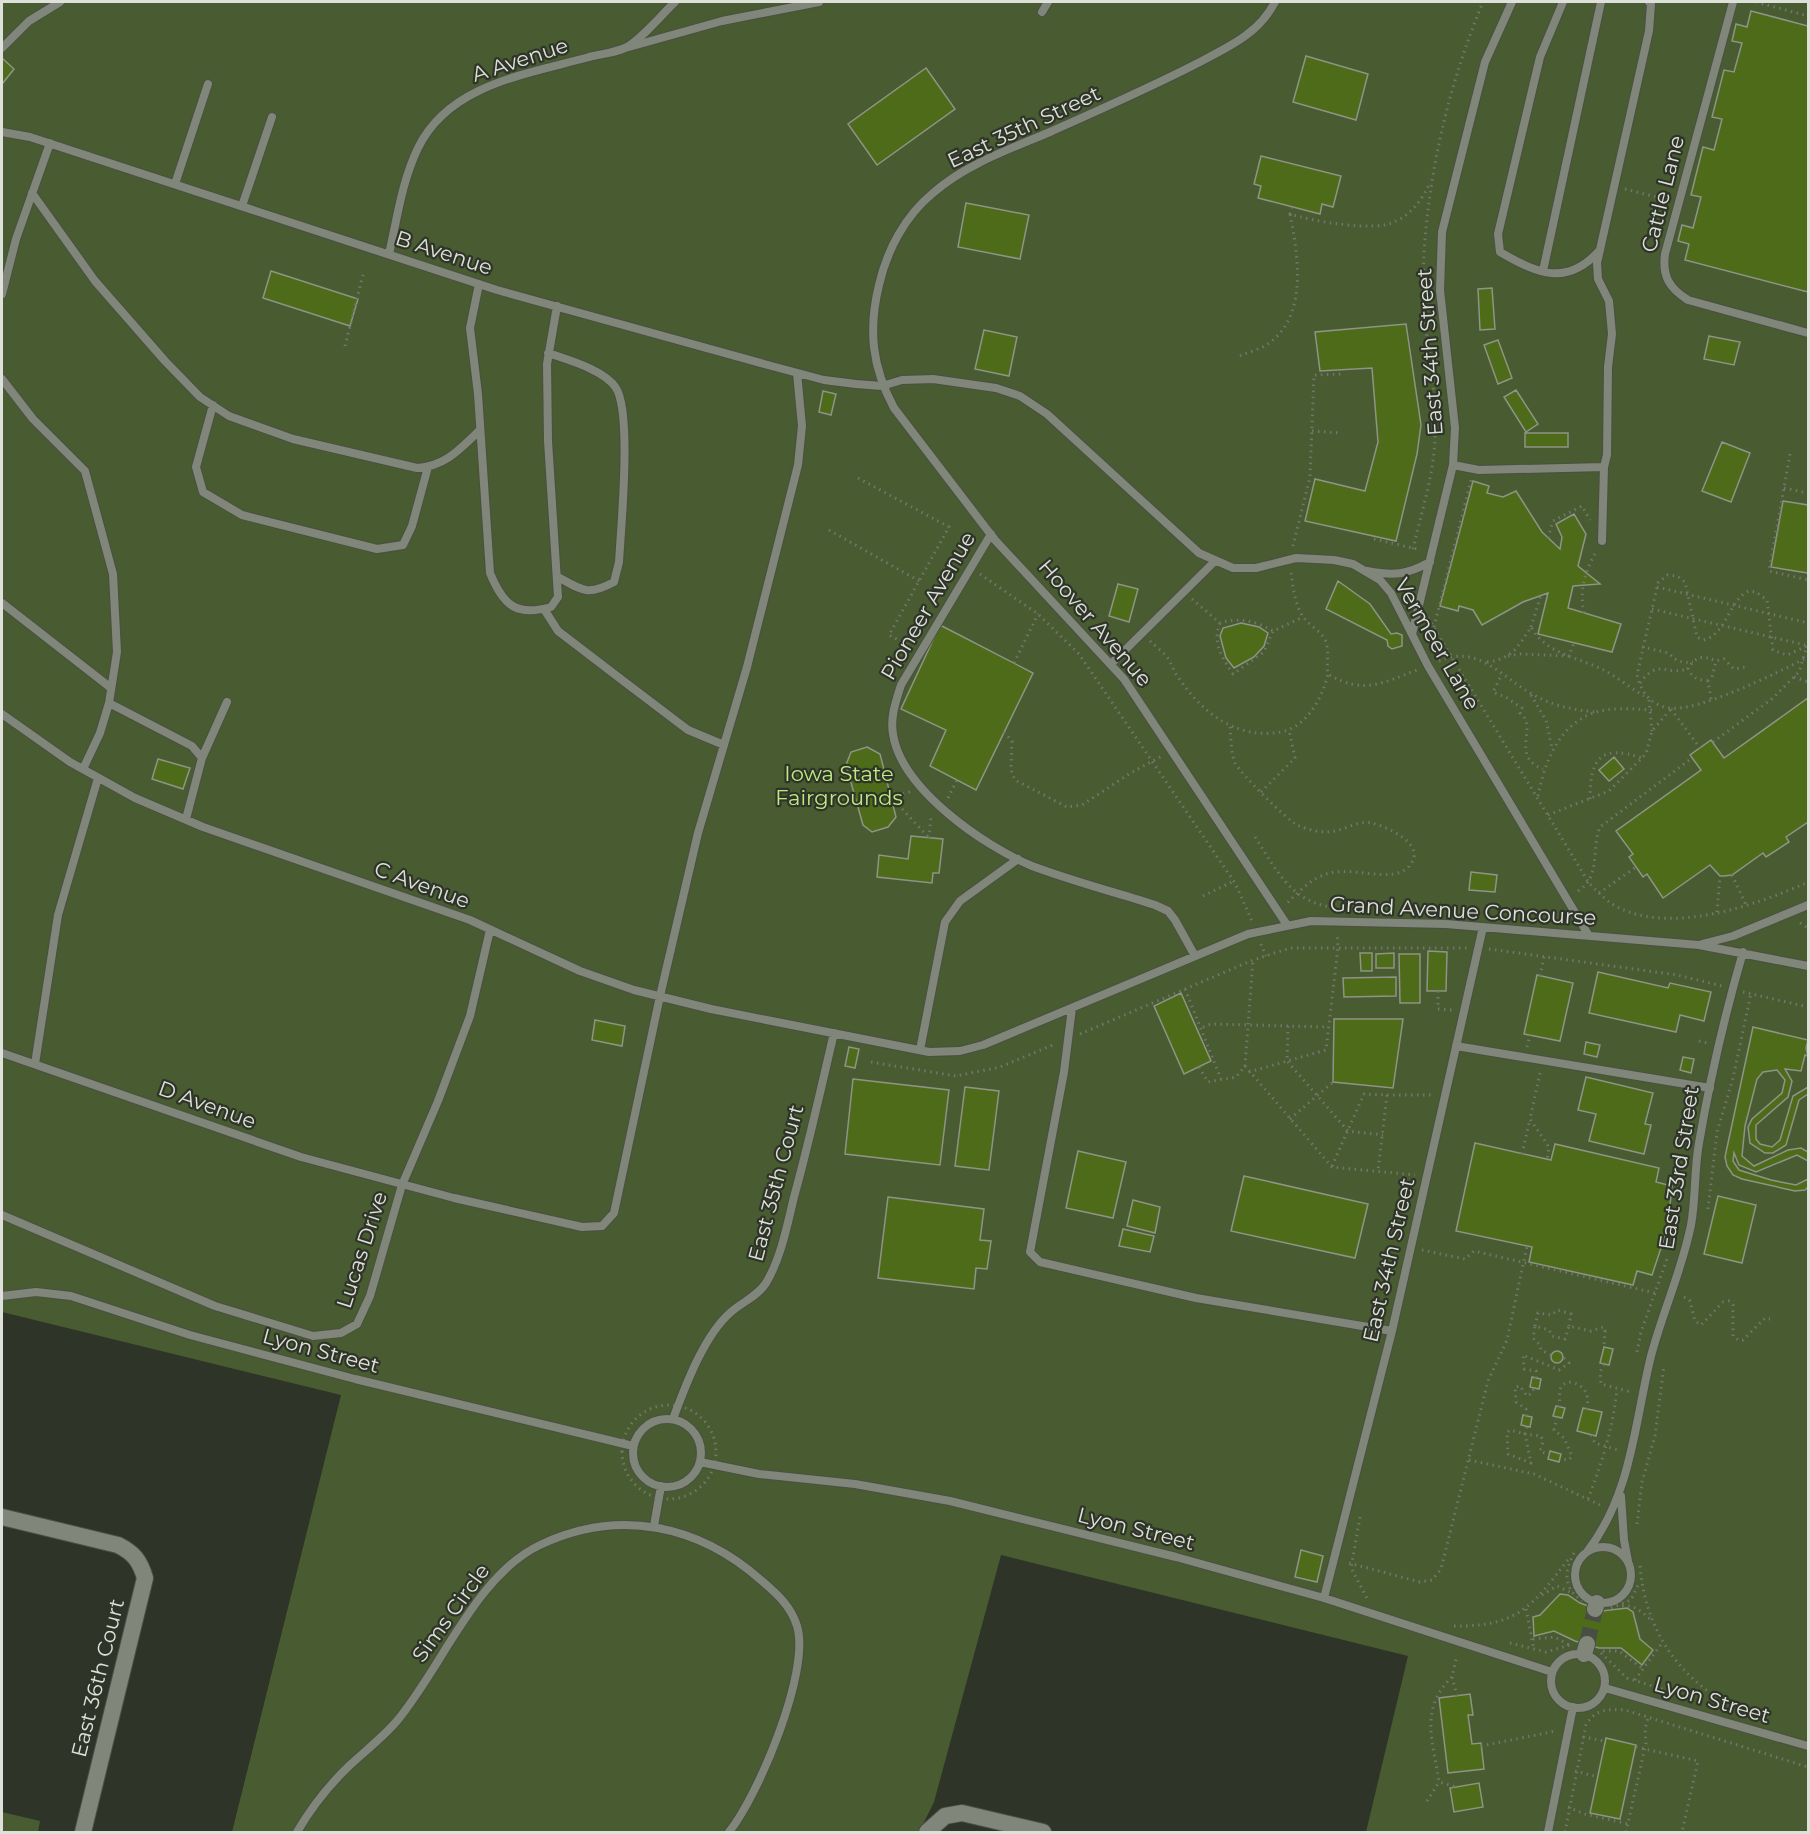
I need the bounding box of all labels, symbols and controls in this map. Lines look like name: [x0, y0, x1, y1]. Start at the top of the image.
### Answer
street label: A Avenue: [469, 32, 571, 87]
street label: East 35th Street: [943, 80, 1104, 173]
street label: Cattle Lane: [1636, 133, 1689, 255]
street label: B Avenue: [392, 225, 496, 280]
street label: East 34th Street: [1411, 267, 1448, 437]
street label: Pioneer Avenue: [875, 527, 980, 684]
street label: Hoover Avenue: [1033, 554, 1157, 691]
street label: Vermeer Lane: [1390, 574, 1485, 714]
park label: Iowa State Fairgrounds: [775, 761, 903, 810]
street label: C Avenue: [371, 856, 473, 913]
street label: Grand Avenue Concourse: [1329, 891, 1597, 930]
street label: D Avenue: [155, 1075, 259, 1134]
street label: East 33rd Street: [1653, 1084, 1704, 1252]
street label: East 35th Court: [743, 1102, 808, 1264]
street label: East 34th Street: [1357, 1175, 1420, 1345]
street label: Lucas Drive: [331, 1188, 392, 1311]
street label: Lyon Street: [260, 1323, 382, 1378]
street label: Lyon Street: [1075, 1502, 1197, 1555]
street label: Sims Circle: [407, 1559, 495, 1667]
street label: East 36th Court: [66, 1596, 129, 1760]
street label: Lyon Street: [1651, 1671, 1773, 1728]

